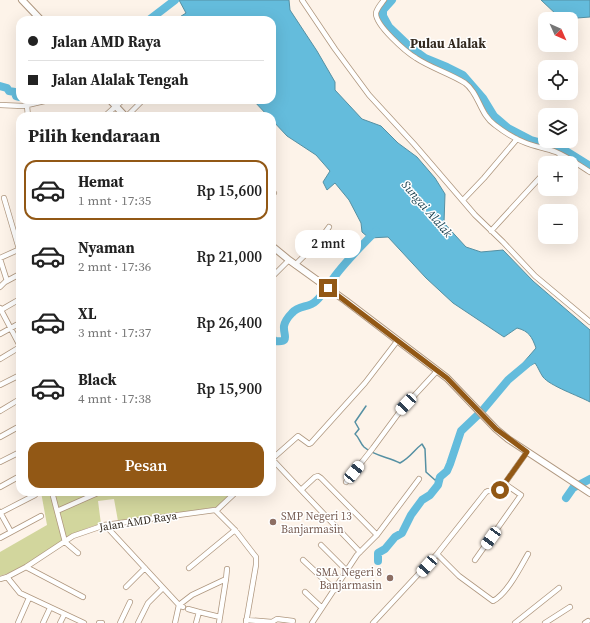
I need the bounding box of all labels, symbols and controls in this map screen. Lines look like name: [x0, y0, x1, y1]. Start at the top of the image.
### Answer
north arrow: [538, 12, 578, 52]
map controls: [538, 12, 578, 244]
text: Jalan AMD Raya: [52, 31, 161, 52]
district label: Pulau Alalak: [410, 35, 486, 52]
button: locate: [538, 60, 578, 100]
text: Jalan Alalak Tengah: [52, 69, 188, 90]
button: layers: [538, 108, 578, 148]
text: Pilih kendaraan: [28, 123, 160, 148]
button: +: [538, 156, 578, 196]
text: Hemat: [78, 171, 124, 192]
icon: car: [30, 172, 66, 208]
water label: Sungai Alalak: [398, 177, 456, 241]
text: Rp 15,600: [196, 180, 262, 201]
text: 1 mnt · 17:35: [78, 192, 151, 209]
button: −: [538, 204, 578, 244]
callout: 2 mnt: [295, 230, 361, 258]
text: 2 mnt: [311, 235, 345, 252]
text: Nyaman: [78, 237, 135, 258]
icon: car: [30, 238, 66, 274]
text: Rp 21,000: [196, 246, 262, 267]
text: 2 mnt · 17:36: [78, 258, 151, 275]
route end: [319, 279, 337, 297]
text: XL: [78, 303, 97, 324]
icon: car: [30, 304, 66, 340]
text: Rp 26,400: [196, 312, 262, 333]
text: 3 mnt · 17:37: [78, 324, 151, 341]
text: Black: [78, 369, 117, 390]
icon: car: [30, 370, 66, 406]
text: Rp 15,900: [196, 378, 262, 399]
text: 4 mnt · 17:38: [78, 390, 151, 407]
car: [393, 391, 419, 417]
button: Pesan: [28, 442, 264, 488]
car: [342, 459, 366, 485]
route start: [491, 481, 509, 499]
street label: Jalan AMD Raya: [97, 508, 178, 535]
place label: SMP Negeri 13 Banjarmasin: [281, 509, 352, 537]
marker: SMP Negeri 13 Banjarmasin: [268, 517, 278, 527]
car: [479, 525, 503, 551]
car: [415, 553, 439, 579]
place label: SMA Negeri 8 Banjarmasin: [316, 565, 382, 593]
marker: SMA Negeri 8 Banjarmasin: [385, 573, 395, 583]

